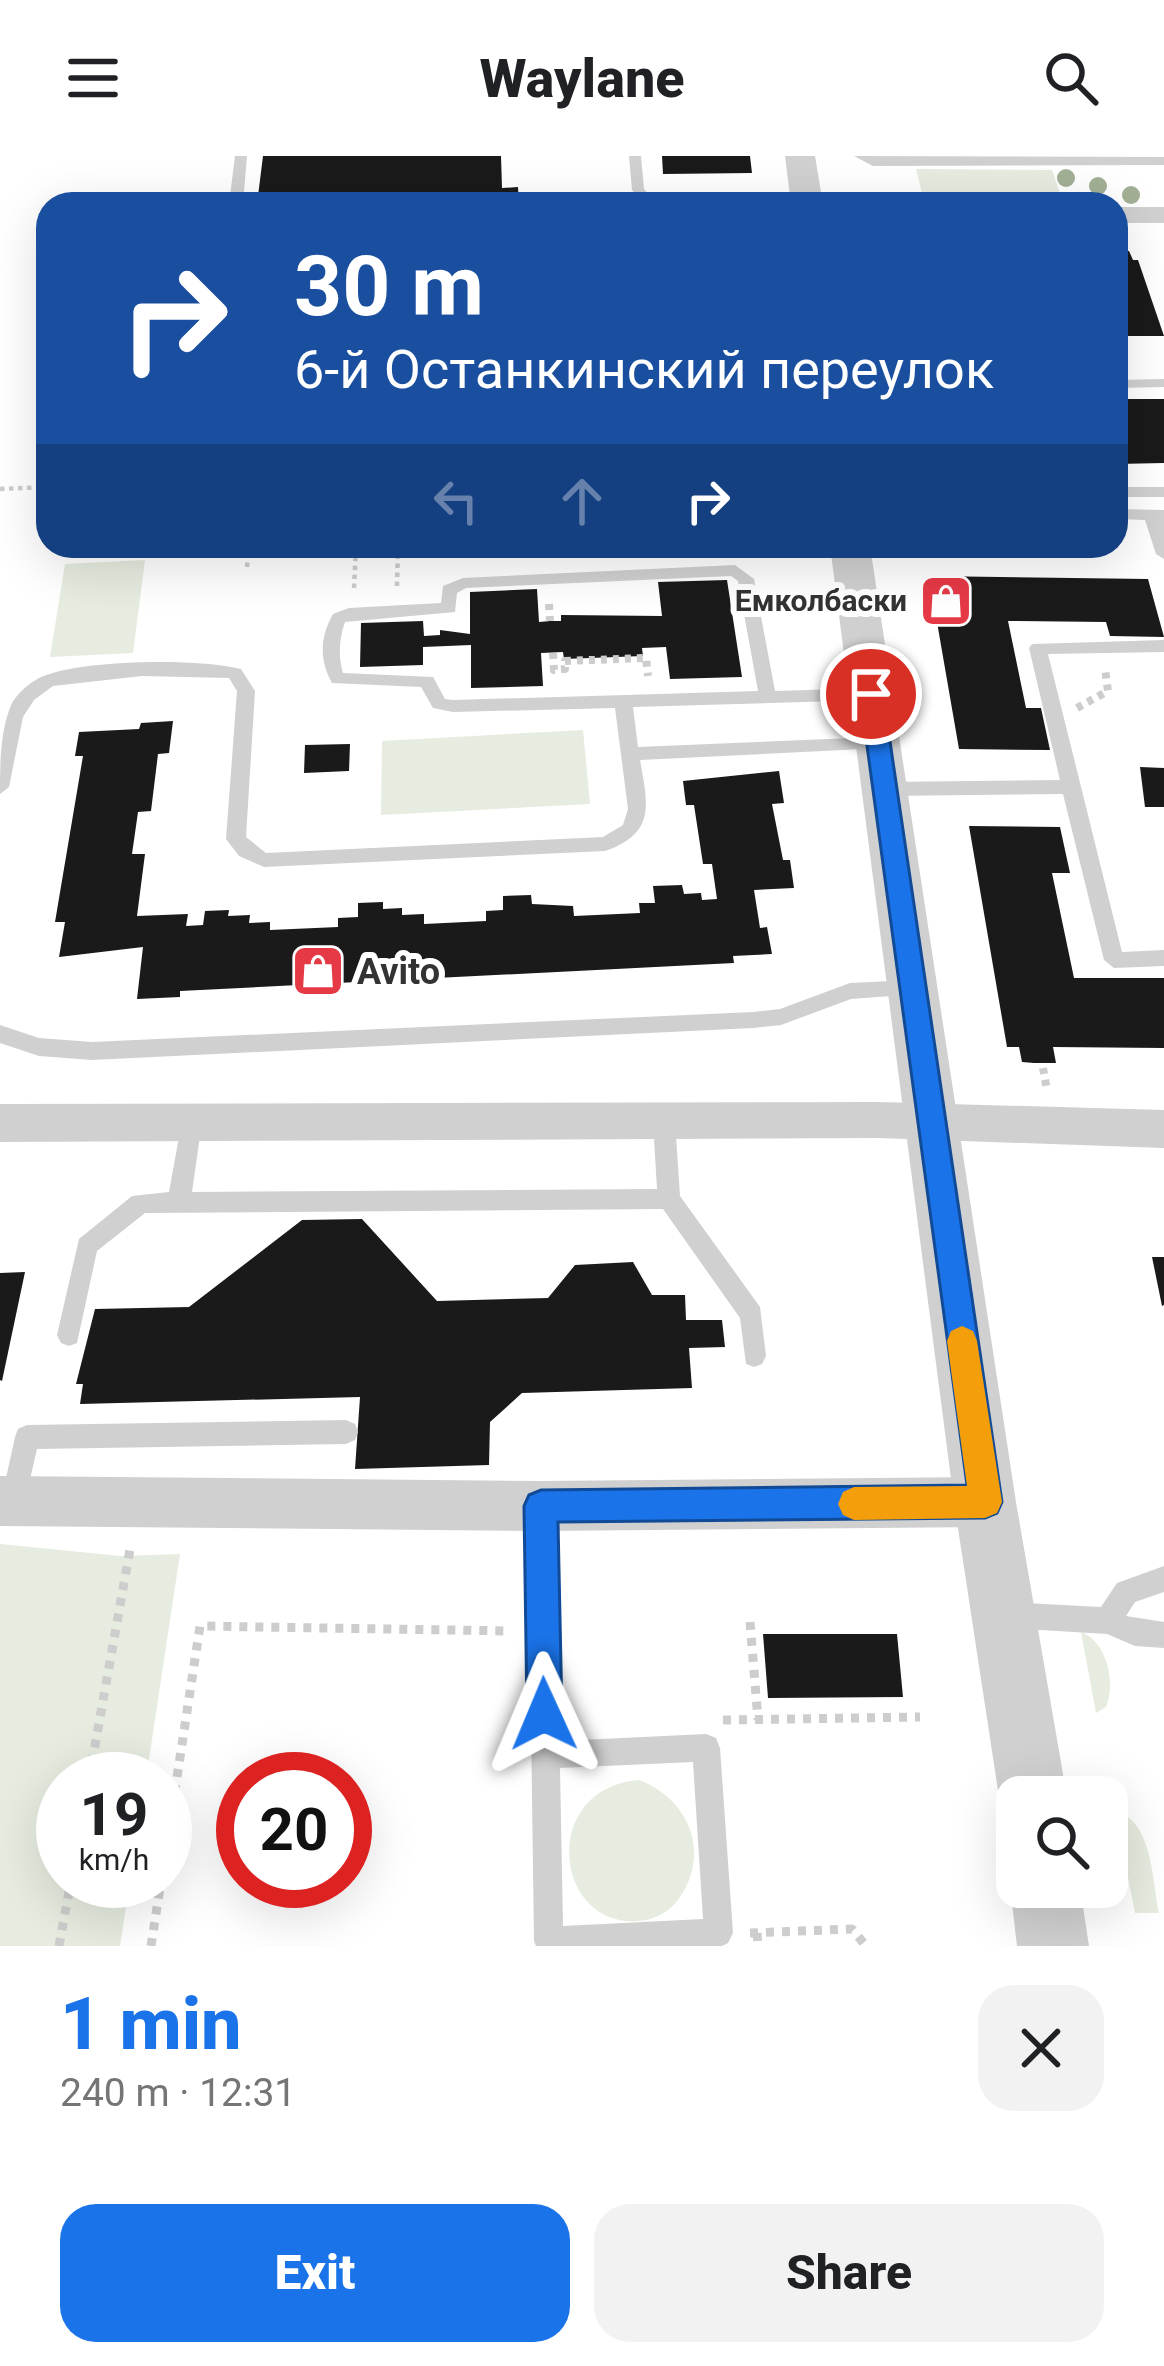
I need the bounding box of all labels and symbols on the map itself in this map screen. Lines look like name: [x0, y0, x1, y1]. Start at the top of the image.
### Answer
shop icon: Емколбаски: [918, 573, 974, 629]
place label: Емколбаски: [735, 583, 907, 618]
pin: [820, 643, 922, 745]
shop icon: Avito: [290, 943, 346, 999]
place label: Avito: [357, 951, 440, 993]
position arrow: [481, 1651, 607, 1777]
speed limit sign: 20: [216, 1752, 372, 1908]

